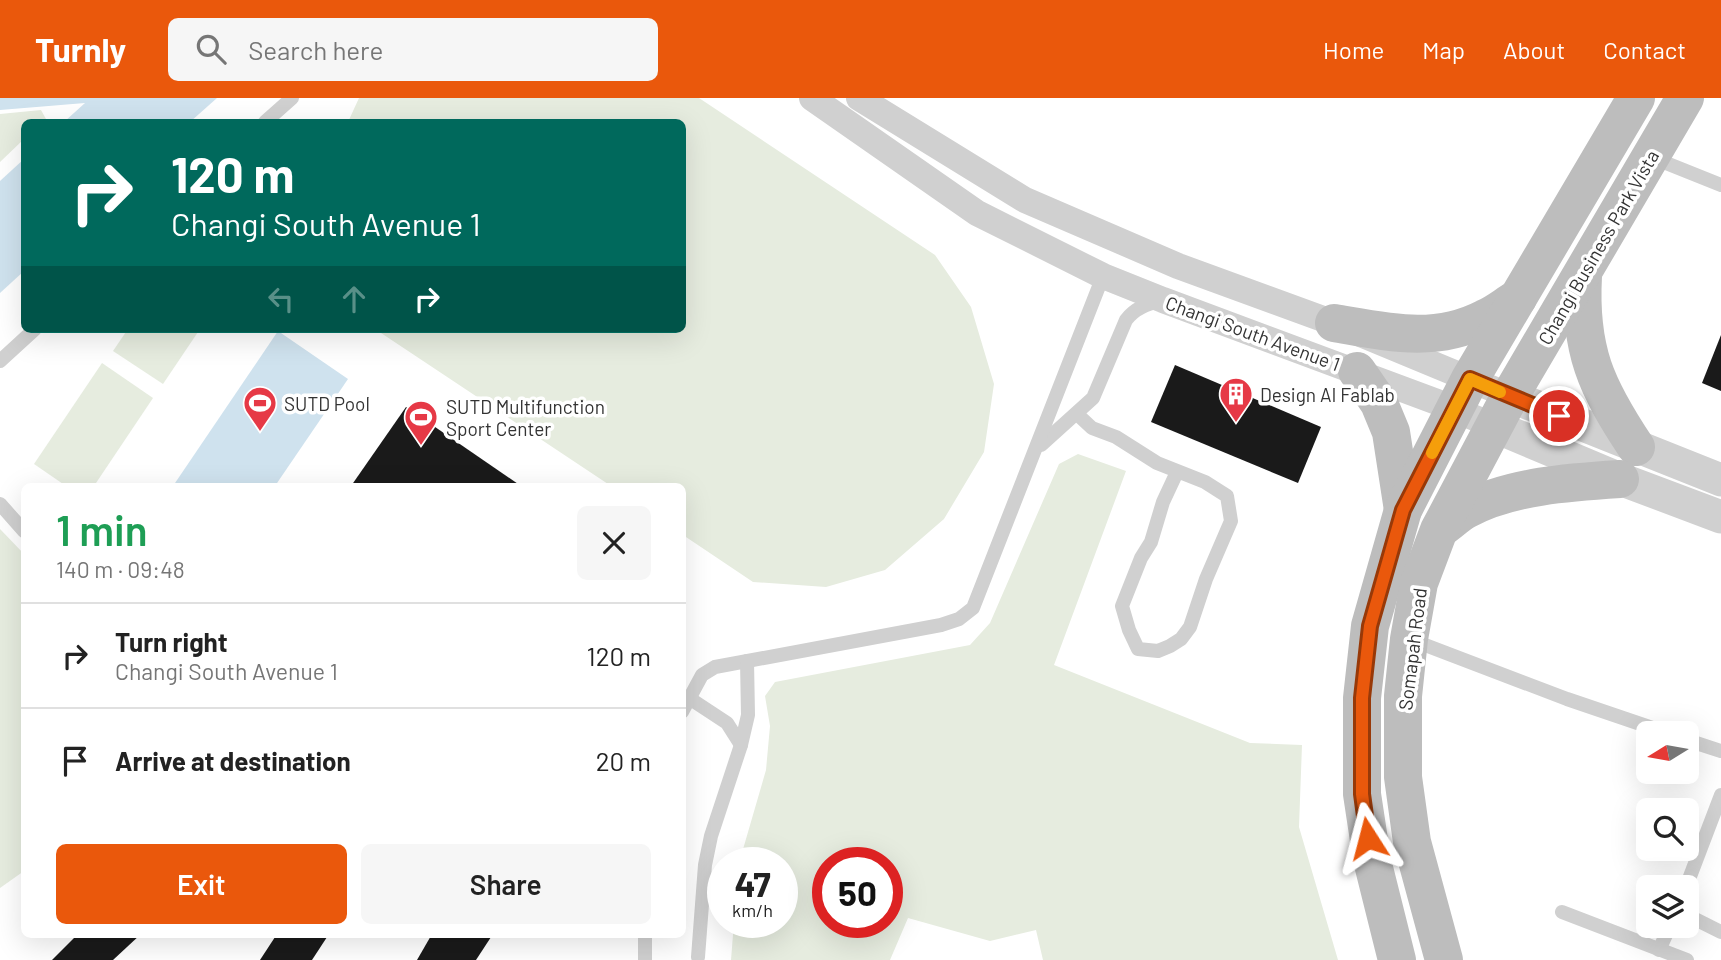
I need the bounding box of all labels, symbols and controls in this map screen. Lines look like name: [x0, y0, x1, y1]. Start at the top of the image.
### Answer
search box: [168, 18, 658, 81]
text: Turnly: [35, 29, 126, 69]
icon: search: [192, 30, 230, 68]
text: Search here: [248, 34, 383, 65]
text: Home: [1323, 35, 1384, 64]
text: Map: [1422, 35, 1465, 64]
text: About: [1503, 35, 1565, 64]
text: Contact: [1603, 35, 1686, 64]
text: 120 m: [171, 144, 294, 203]
street label: Changi Business Park Vista: [1533, 146, 1663, 348]
icon: right: [56, 147, 147, 238]
text: Changi South Avenue 1: [171, 204, 481, 242]
icon: left: [262, 280, 300, 318]
icon: ahead: [335, 280, 373, 318]
icon: right: [408, 280, 446, 318]
street label: Changi South Avenue 1: [1163, 291, 1343, 375]
building icon: Design AI Fablab: [1217, 375, 1255, 424]
place label: Design AI Fablab: [1260, 383, 1395, 406]
sports icon: SUTD Pool: [241, 384, 279, 433]
pin: [1529, 386, 1589, 446]
place label: SUTD Pool: [284, 392, 370, 415]
place label: SUTD Multifunction Sport Center: [446, 395, 605, 440]
icon: arrive: [1540, 397, 1578, 435]
sports icon: SUTD Multifunction Sport Center: [402, 398, 440, 447]
text: 1 min: [56, 504, 148, 554]
button: close: [577, 506, 651, 580]
text: 140 m · 09:48: [56, 555, 185, 583]
street label: Somapah Road: [1393, 586, 1431, 712]
text: Turn right: [115, 626, 228, 657]
icon: right: [56, 637, 94, 675]
text: 120 m: [587, 640, 651, 671]
text: Changi South Avenue 1: [115, 657, 338, 685]
north arrow: [1636, 721, 1699, 784]
map controls: [1636, 721, 1699, 938]
icon: arrive: [56, 742, 94, 780]
text: Arrive at destination: [115, 745, 351, 776]
text: 20 m: [596, 745, 651, 776]
button: search: [1636, 798, 1699, 861]
position arrow: [1331, 801, 1405, 875]
button: Exit: [56, 844, 347, 924]
button: Share: [361, 844, 651, 924]
speed limit sign: 50: [812, 847, 903, 938]
text: 47: [734, 862, 771, 904]
button: layers: [1636, 875, 1699, 938]
text: km/h: [732, 899, 773, 921]

